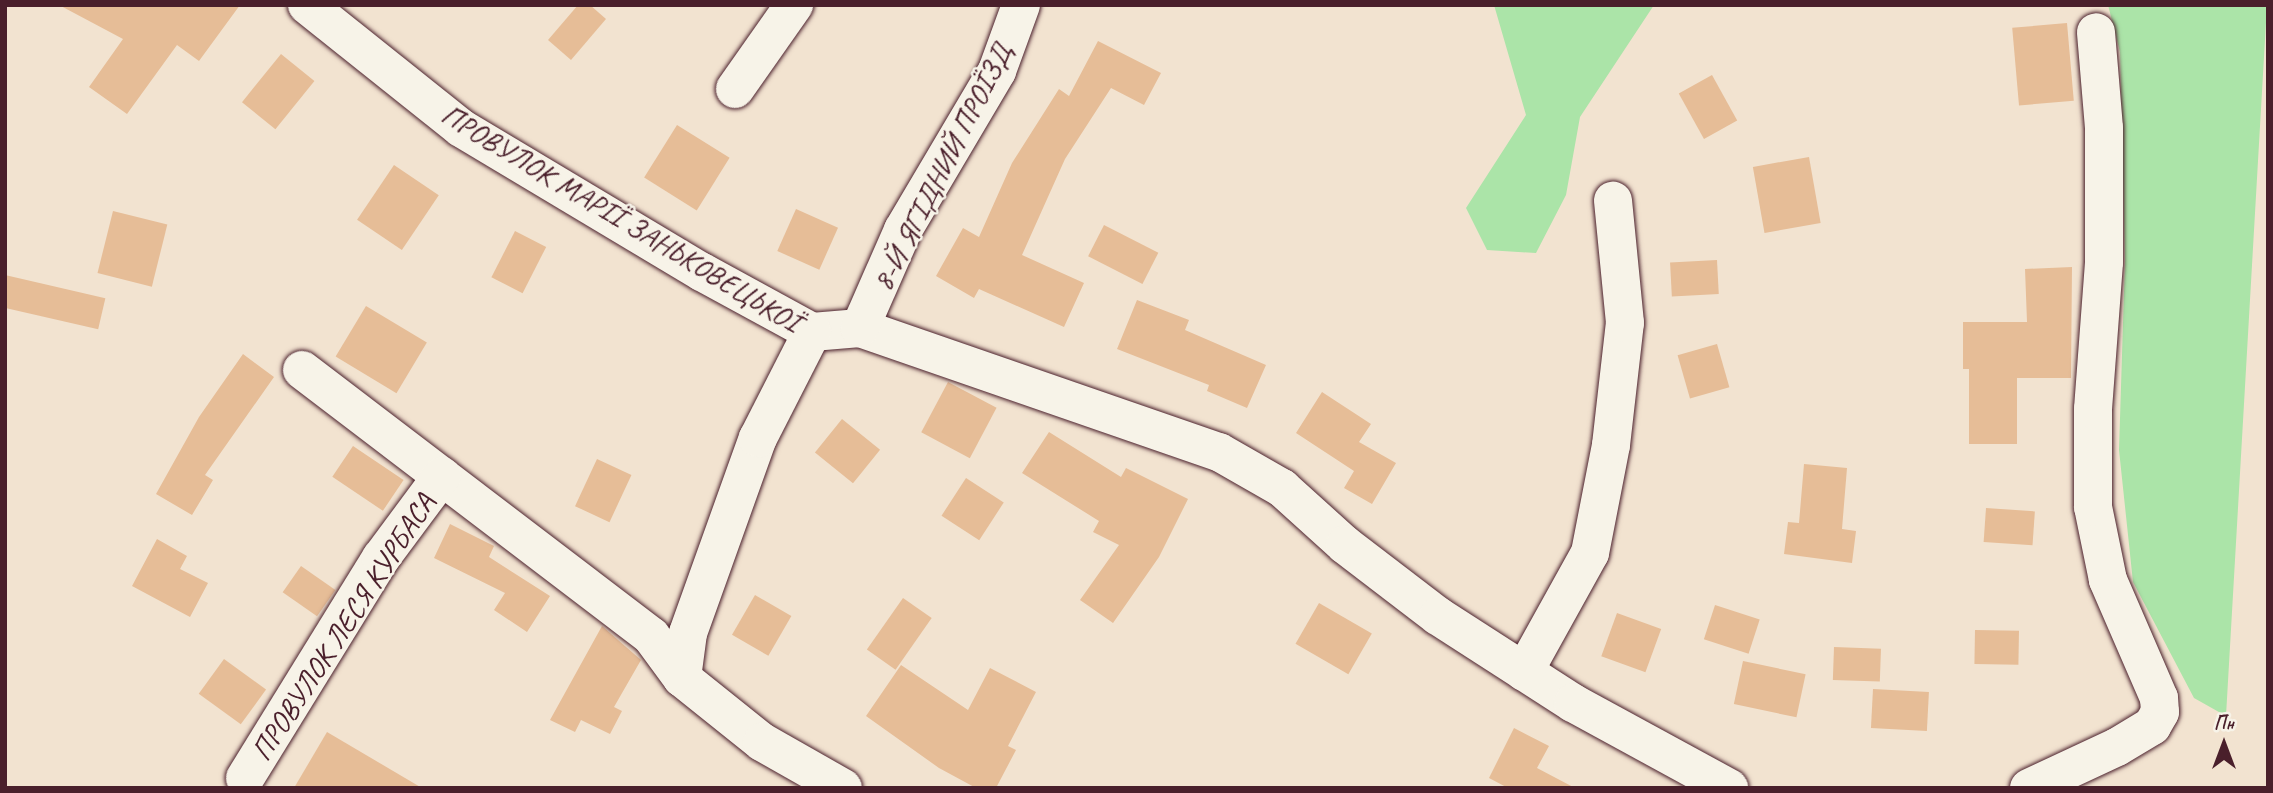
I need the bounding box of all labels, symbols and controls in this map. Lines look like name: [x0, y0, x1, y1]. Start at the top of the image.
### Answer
street label: 8-Й ЯГІДНИЙ ПРОЇЗД: [864, 37, 1020, 297]
street label: ПРОВУЛОК МАРІЇ ЗАНЬКОВЕЦЬКОЇ: [434, 96, 808, 340]
street label: ПРОВУЛОК ЛЕСЯ КУРБАСА: [243, 487, 443, 767]
north arrow: [2189, 709, 2259, 779]
text: Пн: [2214, 711, 2234, 735]

